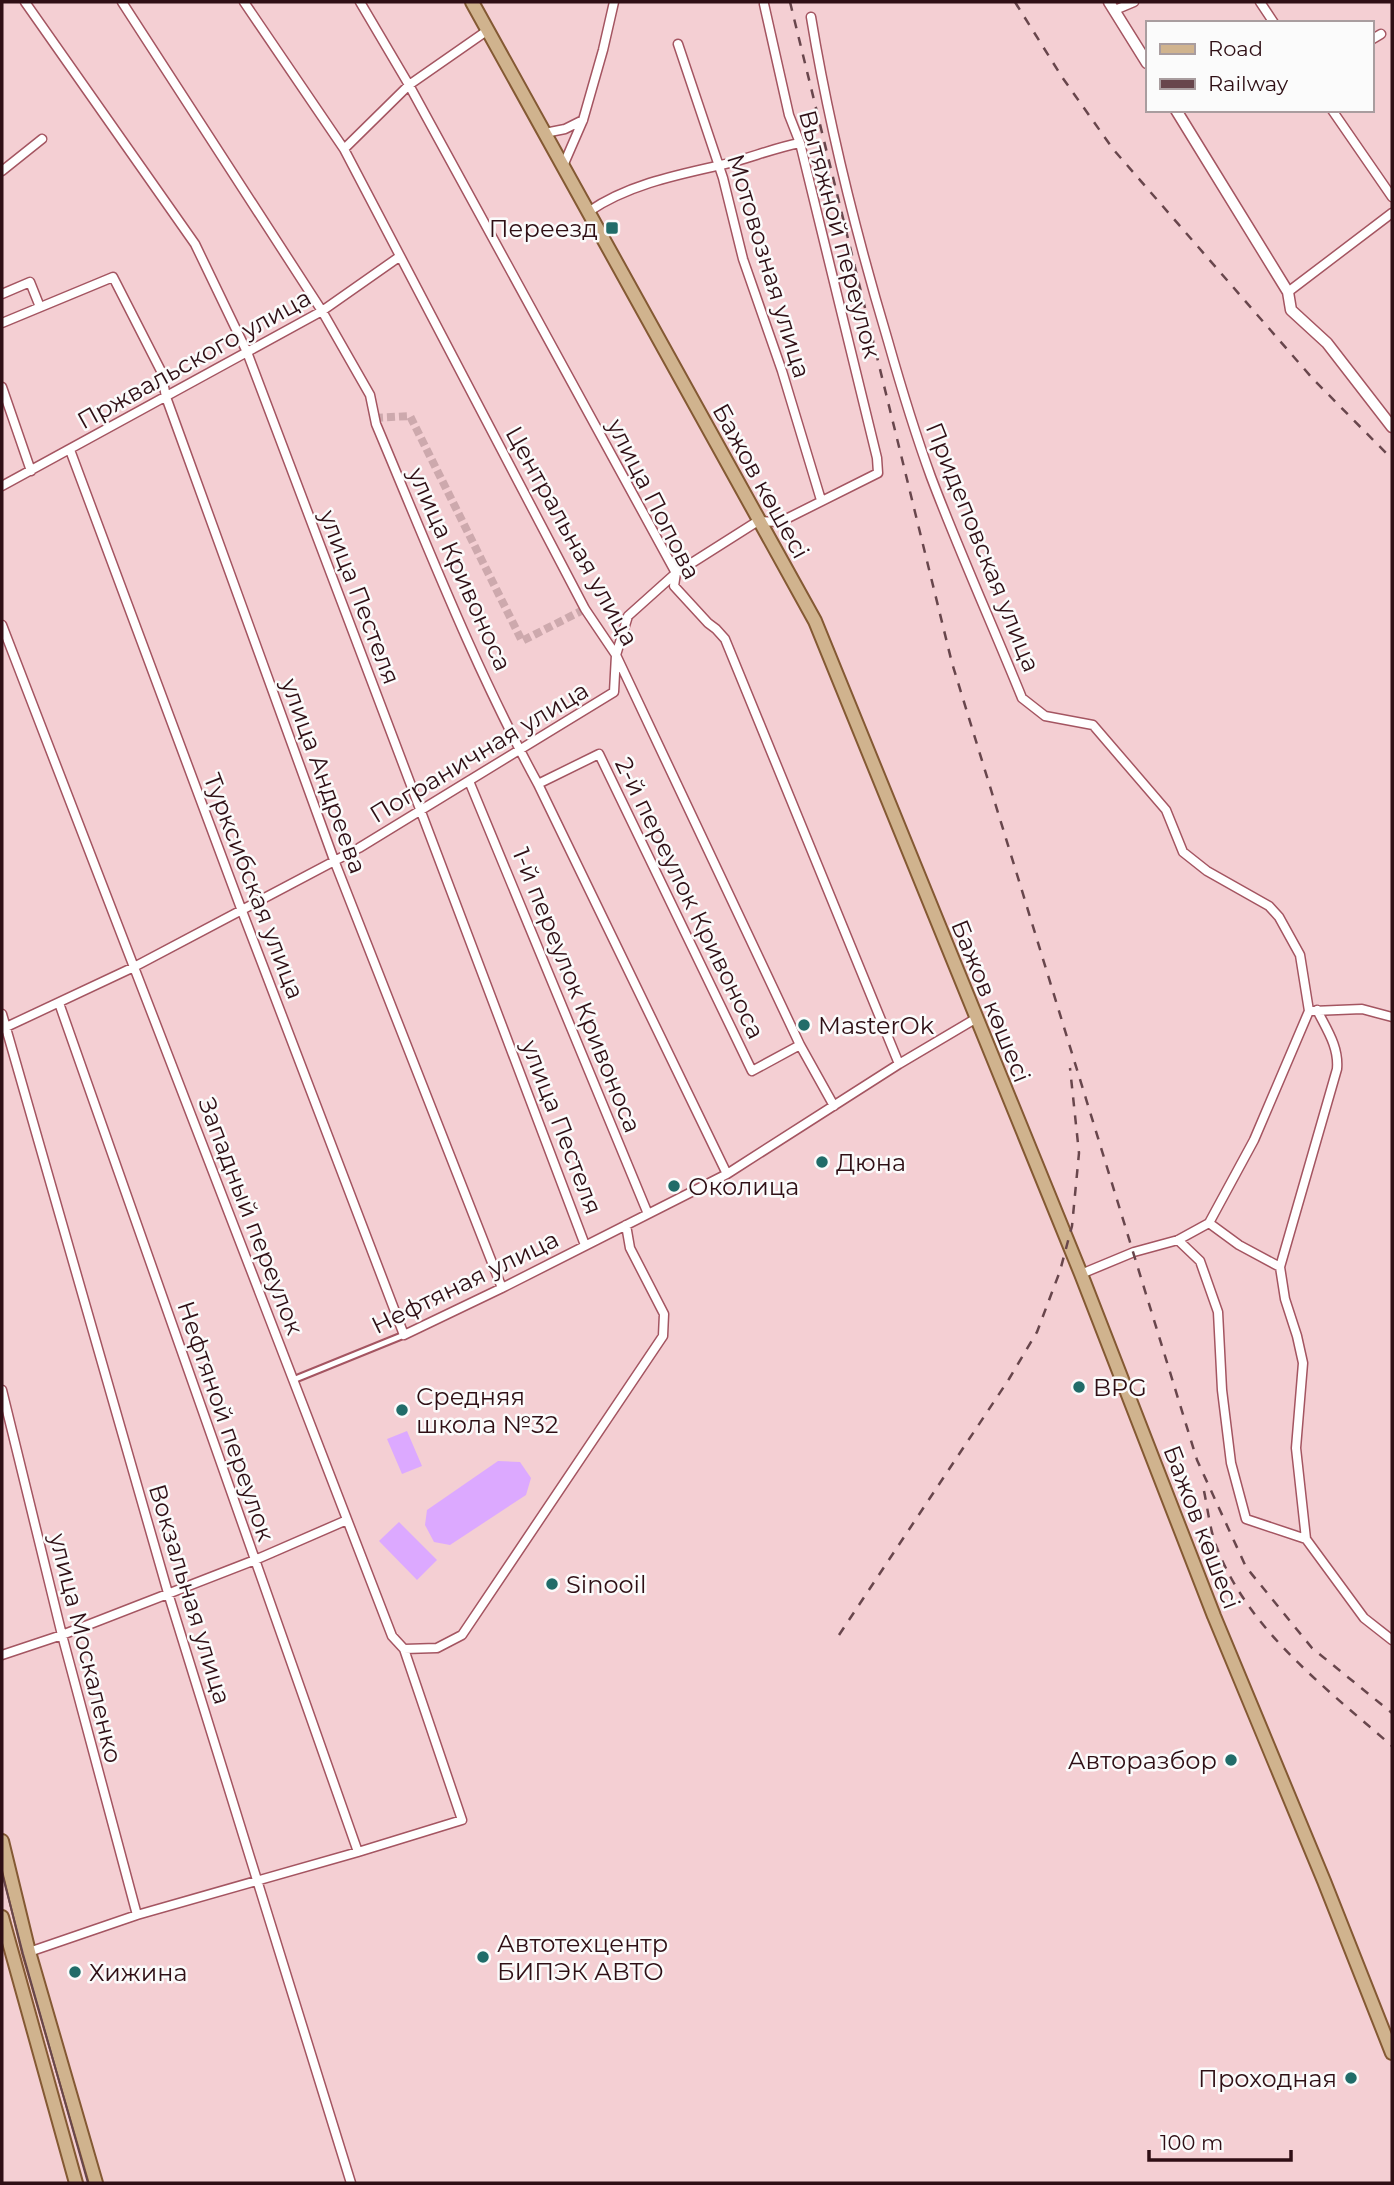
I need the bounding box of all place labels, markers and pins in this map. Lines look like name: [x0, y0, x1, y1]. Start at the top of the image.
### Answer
place label: Переезд: [489, 214, 598, 243]
marker: Переезд: [604, 220, 620, 236]
place label: MasterOk: [818, 1011, 935, 1040]
marker: MasterOk: [796, 1017, 812, 1033]
place label: Дюна: [836, 1148, 906, 1177]
marker: Дюна: [814, 1154, 830, 1170]
place label: Околица: [688, 1172, 799, 1201]
marker: Околица: [666, 1178, 682, 1194]
place label: BPG: [1093, 1373, 1147, 1402]
marker: BPG: [1071, 1379, 1087, 1395]
place label: Средняя школа №32: [416, 1382, 558, 1439]
marker: Средняя школа №32: [394, 1402, 410, 1418]
place label: Sinooil: [566, 1570, 646, 1599]
marker: Sinooil: [544, 1576, 560, 1592]
place label: Авторазбор: [1068, 1746, 1217, 1775]
marker: Авторазбор: [1223, 1752, 1239, 1768]
place label: Автотехцентр БИПЭК АВТО: [497, 1929, 668, 1986]
marker: Автотехцентр БИПЭК АВТО: [475, 1949, 491, 1965]
place label: Хижина: [89, 1958, 187, 1987]
marker: Хижина: [67, 1964, 83, 1980]
place label: Проходная: [1198, 2064, 1337, 2093]
marker: Проходная: [1343, 2070, 1359, 2086]

